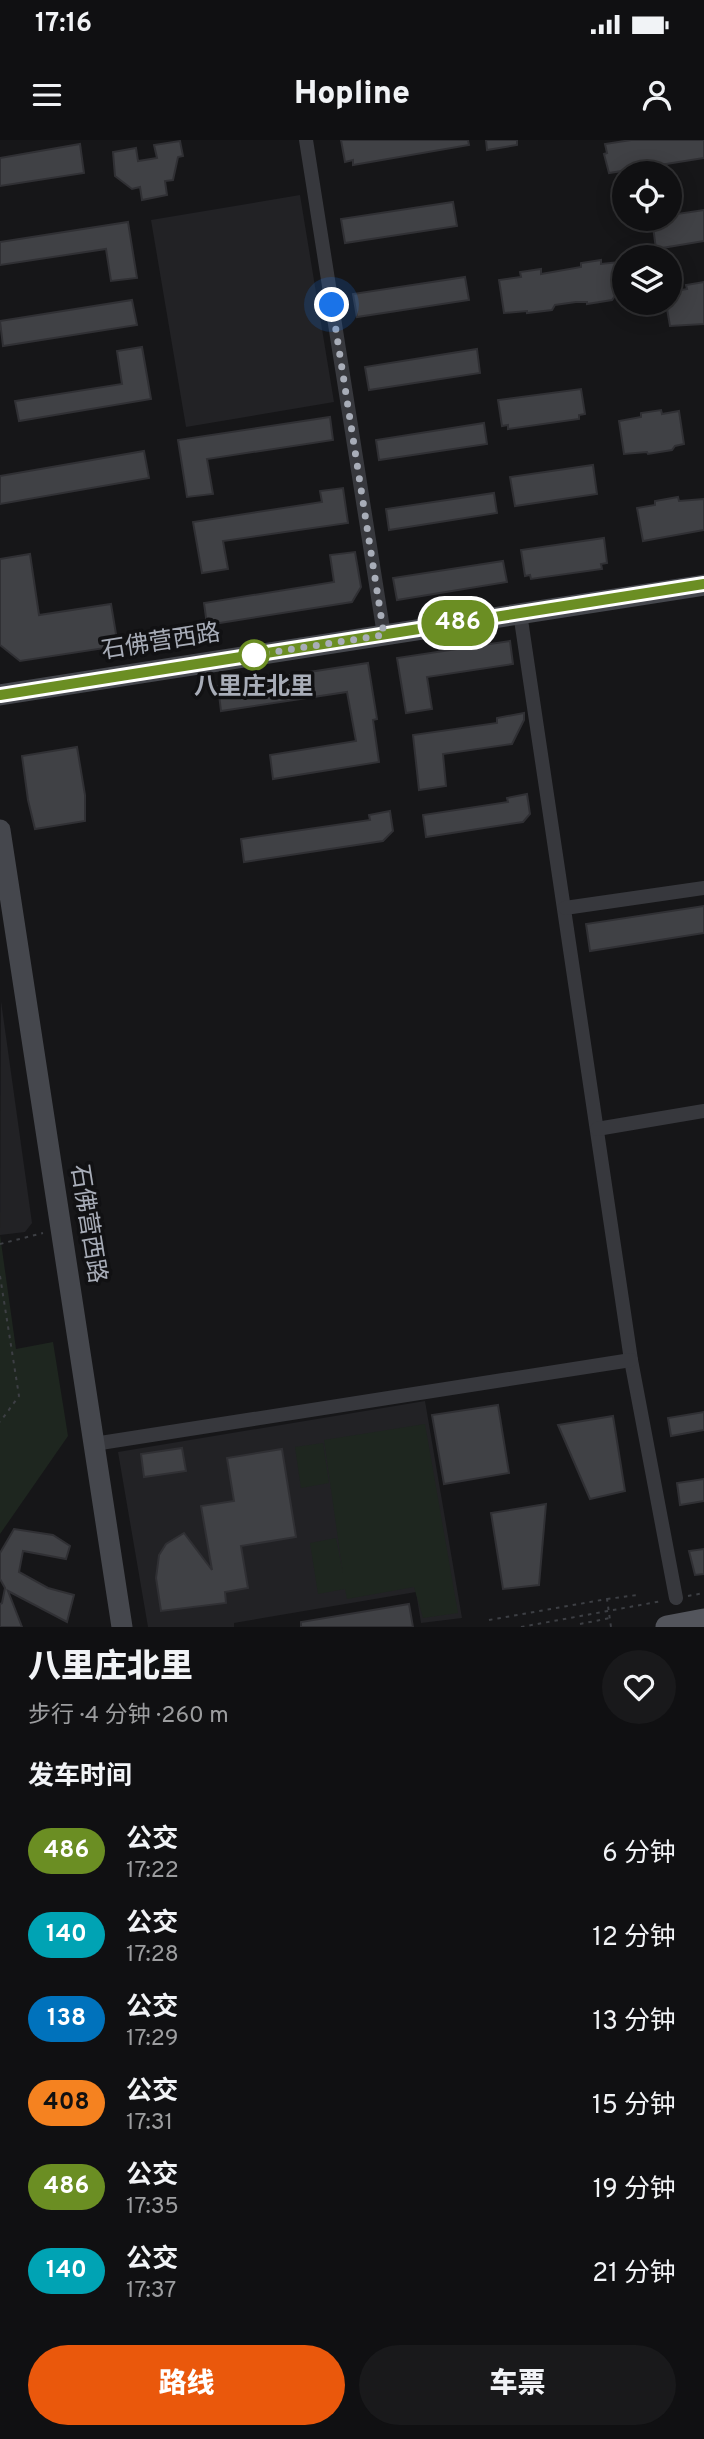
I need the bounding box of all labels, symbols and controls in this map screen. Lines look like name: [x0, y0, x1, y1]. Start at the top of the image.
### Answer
text: 17:16: [35, 8, 92, 41]
text: Hopline: [294, 75, 410, 115]
icon: menu: [28, 76, 66, 114]
icon: person: [638, 76, 676, 114]
map controls: [612, 161, 682, 315]
button: locate: [612, 161, 682, 231]
button: layers: [612, 245, 682, 315]
your location: [314, 287, 349, 322]
line badge: 486: [418, 600, 498, 646]
text: 486: [435, 608, 481, 638]
street label: 石佛营西路: [99, 619, 223, 667]
marker: 八里庄北里: [239, 640, 269, 670]
place label: 八里庄北里: [194, 673, 314, 703]
street label: 石佛营西路: [63, 1162, 111, 1286]
text: 八里庄北里: [28, 1648, 193, 1690]
button: heart: [602, 1650, 676, 1724]
text: 步行 · 4 分钟 · 260 m: [28, 1702, 229, 1731]
text: 发车时间: [28, 1761, 132, 1794]
text: 公交: [126, 1824, 178, 1857]
text: 486: [44, 1836, 89, 1866]
text: 6 分钟: [602, 1838, 676, 1871]
text: 17:22: [126, 1857, 179, 1886]
text: 公交: [126, 1908, 178, 1941]
text: 140: [46, 1920, 87, 1950]
text: 12 分钟: [592, 1922, 676, 1955]
text: 17:28: [126, 1941, 179, 1970]
text: 公交: [126, 1992, 178, 2025]
text: 138: [47, 2004, 86, 2034]
text: 13 分钟: [593, 2006, 676, 2039]
text: 17:29: [126, 2025, 179, 2054]
text: 公交: [126, 2076, 178, 2109]
text: 408: [43, 2088, 90, 2118]
text: 15 分钟: [592, 2090, 676, 2123]
text: 17:31: [126, 2109, 173, 2138]
text: 公交: [126, 2160, 178, 2193]
text: 486: [44, 2172, 89, 2202]
text: 19 分钟: [593, 2174, 676, 2207]
text: 17:35: [126, 2193, 179, 2222]
text: 公交: [126, 2244, 178, 2277]
text: 140: [46, 2256, 87, 2286]
text: 21 分钟: [592, 2258, 676, 2291]
text: 17:37: [126, 2277, 176, 2306]
button: 路线: [28, 2345, 345, 2425]
button: 车票: [359, 2345, 676, 2425]

